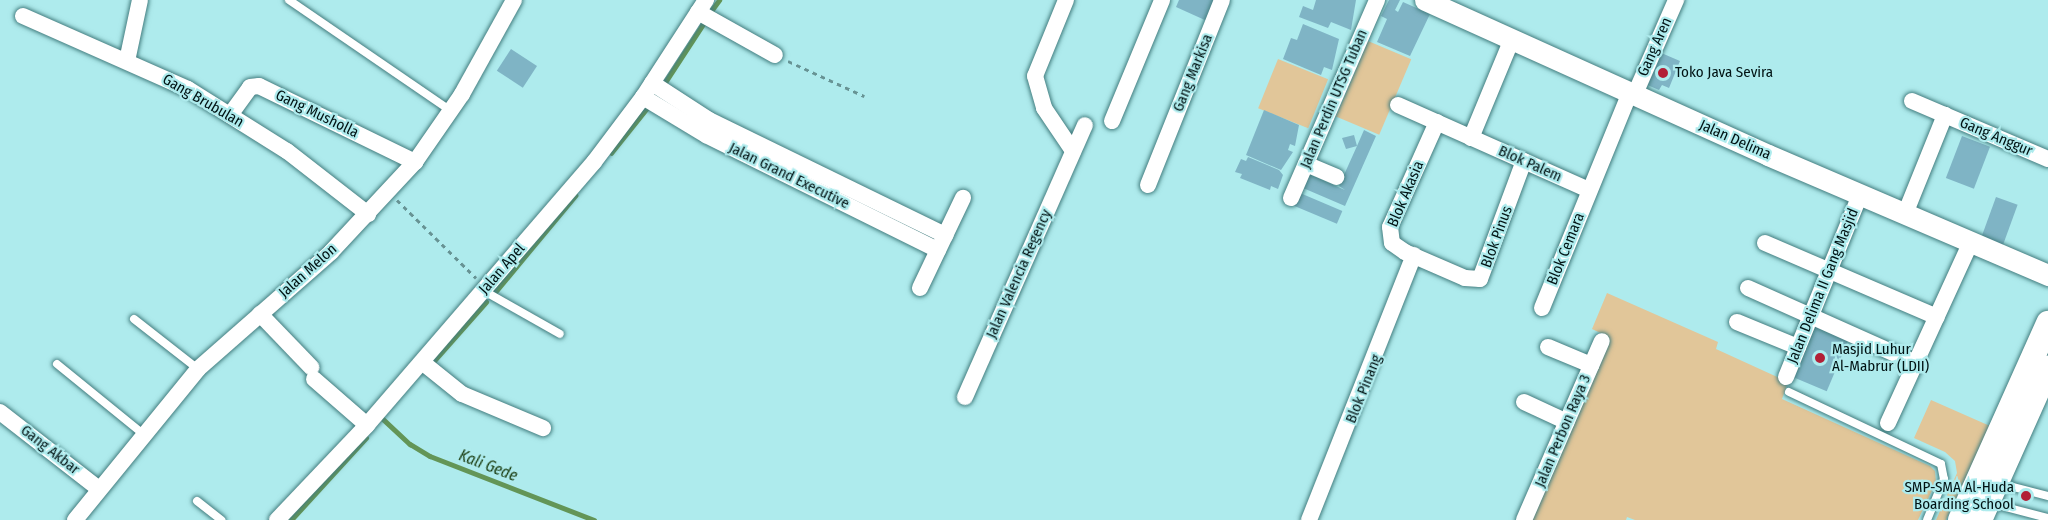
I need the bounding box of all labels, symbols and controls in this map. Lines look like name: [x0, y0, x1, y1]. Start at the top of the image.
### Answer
street label: Gang Aren: [1634, 15, 1676, 79]
street label: Jalan Perdin UTSG Tuban: [1297, 27, 1371, 171]
street label: Gang Markisa: [1169, 32, 1217, 114]
place label: Toko Java Sevira: [1675, 64, 1773, 82]
marker: Toko Java Sevira: [1656, 66, 1670, 80]
street label: Gang Brubulan: [159, 71, 247, 131]
street label: Gang Musholla: [272, 86, 362, 142]
street label: Gang Anggur: [1957, 114, 2035, 160]
street label: Jalan Delima: [1696, 116, 1774, 164]
street label: Jalan Grand Executive: [726, 139, 852, 213]
street label: Blok Palem: [1495, 142, 1565, 186]
street label: Blok Akasia: [1384, 158, 1428, 230]
street label: Blok Pinus: [1478, 204, 1516, 270]
street label: Jalan Delima II Gang Masjid: [1784, 206, 1862, 366]
street label: Jalan Valencia Regency: [982, 207, 1056, 341]
street label: Blok Cemara: [1543, 210, 1589, 288]
street label: Jalan Melon: [275, 240, 341, 302]
street label: Jalan Apel: [475, 240, 529, 298]
place label: Masjid Luhur Al-Mabrur (LDII): [1832, 340, 1929, 375]
marker: Masjid Luhur Al-Mabrur (LDII): [1813, 351, 1827, 365]
street label: Blok Pinang: [1342, 352, 1386, 426]
street label: Jalan Perbon Raya 3: [1531, 372, 1595, 490]
street label: Gang Akbar: [17, 421, 83, 479]
water label: Kali Gede: [456, 446, 520, 486]
place label: SMP-SMA Al-Huda Boarding School: [1905, 478, 2014, 513]
marker: SMP-SMA Al-Huda Boarding School: [2019, 489, 2033, 503]

